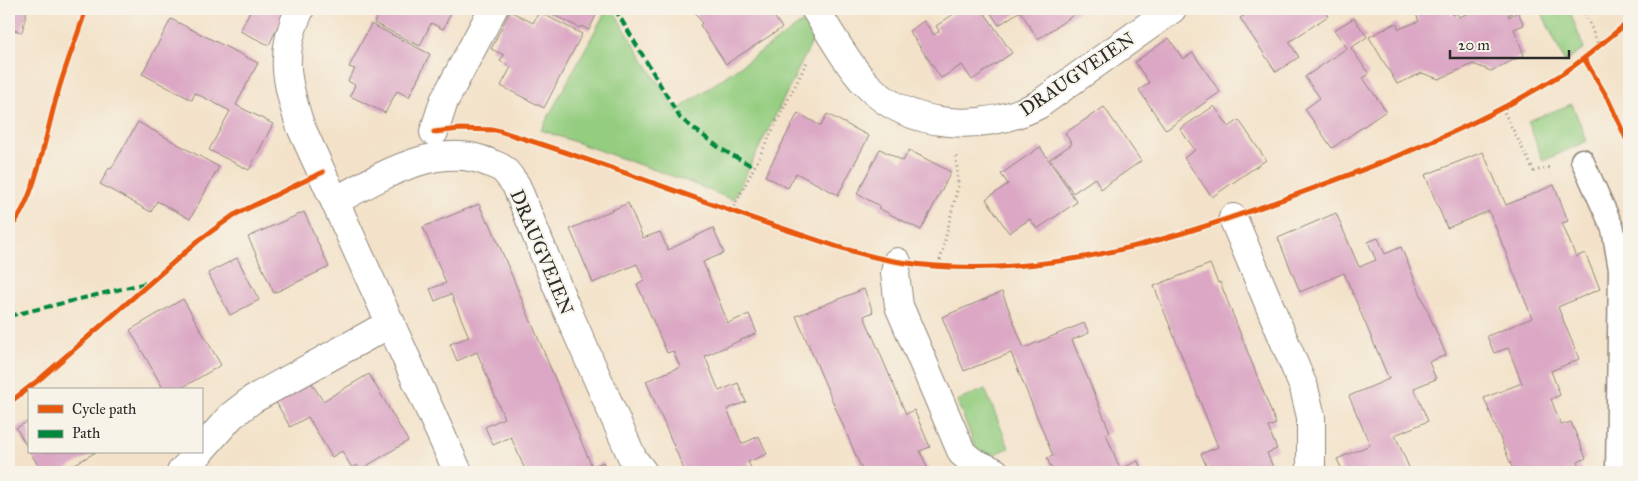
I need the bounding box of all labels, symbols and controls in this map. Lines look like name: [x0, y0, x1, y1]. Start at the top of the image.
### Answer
street label: DRAUGVEIEN: [1015, 27, 1139, 121]
scale bar: [1450, 28, 1569, 60]
text: 20 m: [1458, 36, 1490, 54]
street label: DRAUGVEIEN: [505, 186, 579, 318]
legend: [28, 388, 202, 454]
text: Cycle path: [72, 400, 137, 418]
text: Path: [72, 424, 101, 442]

